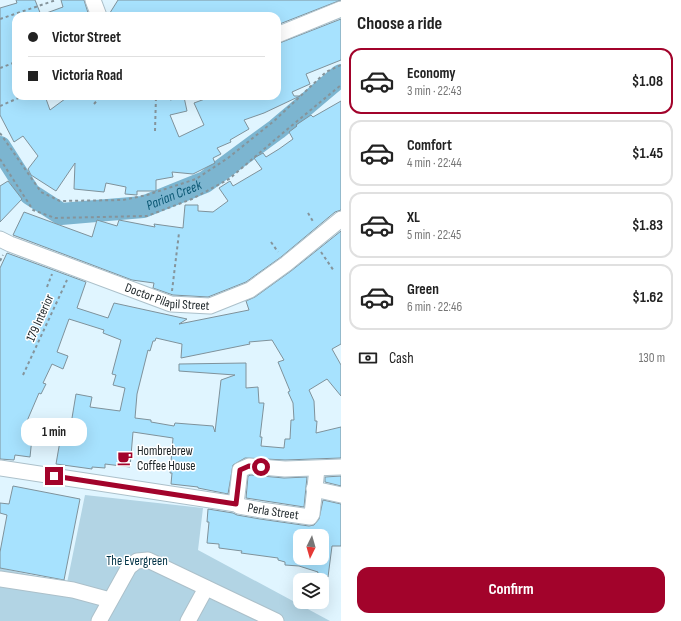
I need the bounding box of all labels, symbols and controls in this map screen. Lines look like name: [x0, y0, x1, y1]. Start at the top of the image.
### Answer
text: Choose a ride: [357, 13, 442, 34]
text: Victor Street: [52, 28, 121, 47]
icon: car: [359, 63, 395, 99]
text: Economy: [407, 64, 456, 83]
text: Victoria Road: [52, 66, 123, 85]
text: $1.08: [632, 72, 663, 91]
text: 3 min · 22:43: [407, 83, 462, 99]
icon: car: [359, 135, 395, 171]
text: Comfort: [407, 136, 452, 155]
text: $1.45: [632, 144, 663, 163]
text: 4 min · 22:44: [407, 155, 462, 171]
water label: Parian Creek: [143, 176, 205, 213]
icon: car: [359, 207, 395, 243]
text: XL: [407, 208, 420, 227]
text: $1.83: [632, 216, 663, 235]
text: 5 min · 22:45: [407, 227, 461, 243]
icon: car: [359, 279, 395, 315]
street label: Doctor Pilapil Street: [123, 280, 210, 314]
text: Green: [407, 280, 439, 299]
text: $1.62: [632, 288, 663, 307]
street label: 179 Interior: [22, 292, 58, 344]
text: 6 min · 22:46: [407, 299, 462, 315]
icon: cash: [357, 347, 379, 369]
text: Cash: [389, 349, 414, 368]
text: 130 m: [639, 350, 665, 366]
callout: 1 min: [21, 418, 87, 446]
text: 1 min: [42, 424, 66, 440]
place label: Hombrebrew Coffee House: [137, 443, 196, 474]
cafe icon: Hombrebrew Coffee House: [116, 449, 134, 467]
route start: [252, 458, 270, 476]
route end: [45, 467, 63, 485]
street label: Perla Street: [246, 500, 300, 523]
north arrow: [293, 529, 329, 565]
map controls: [293, 529, 329, 609]
park label: The Evergreen: [106, 553, 168, 569]
button: Confirm: [357, 567, 665, 613]
button: layers: [293, 573, 329, 609]

